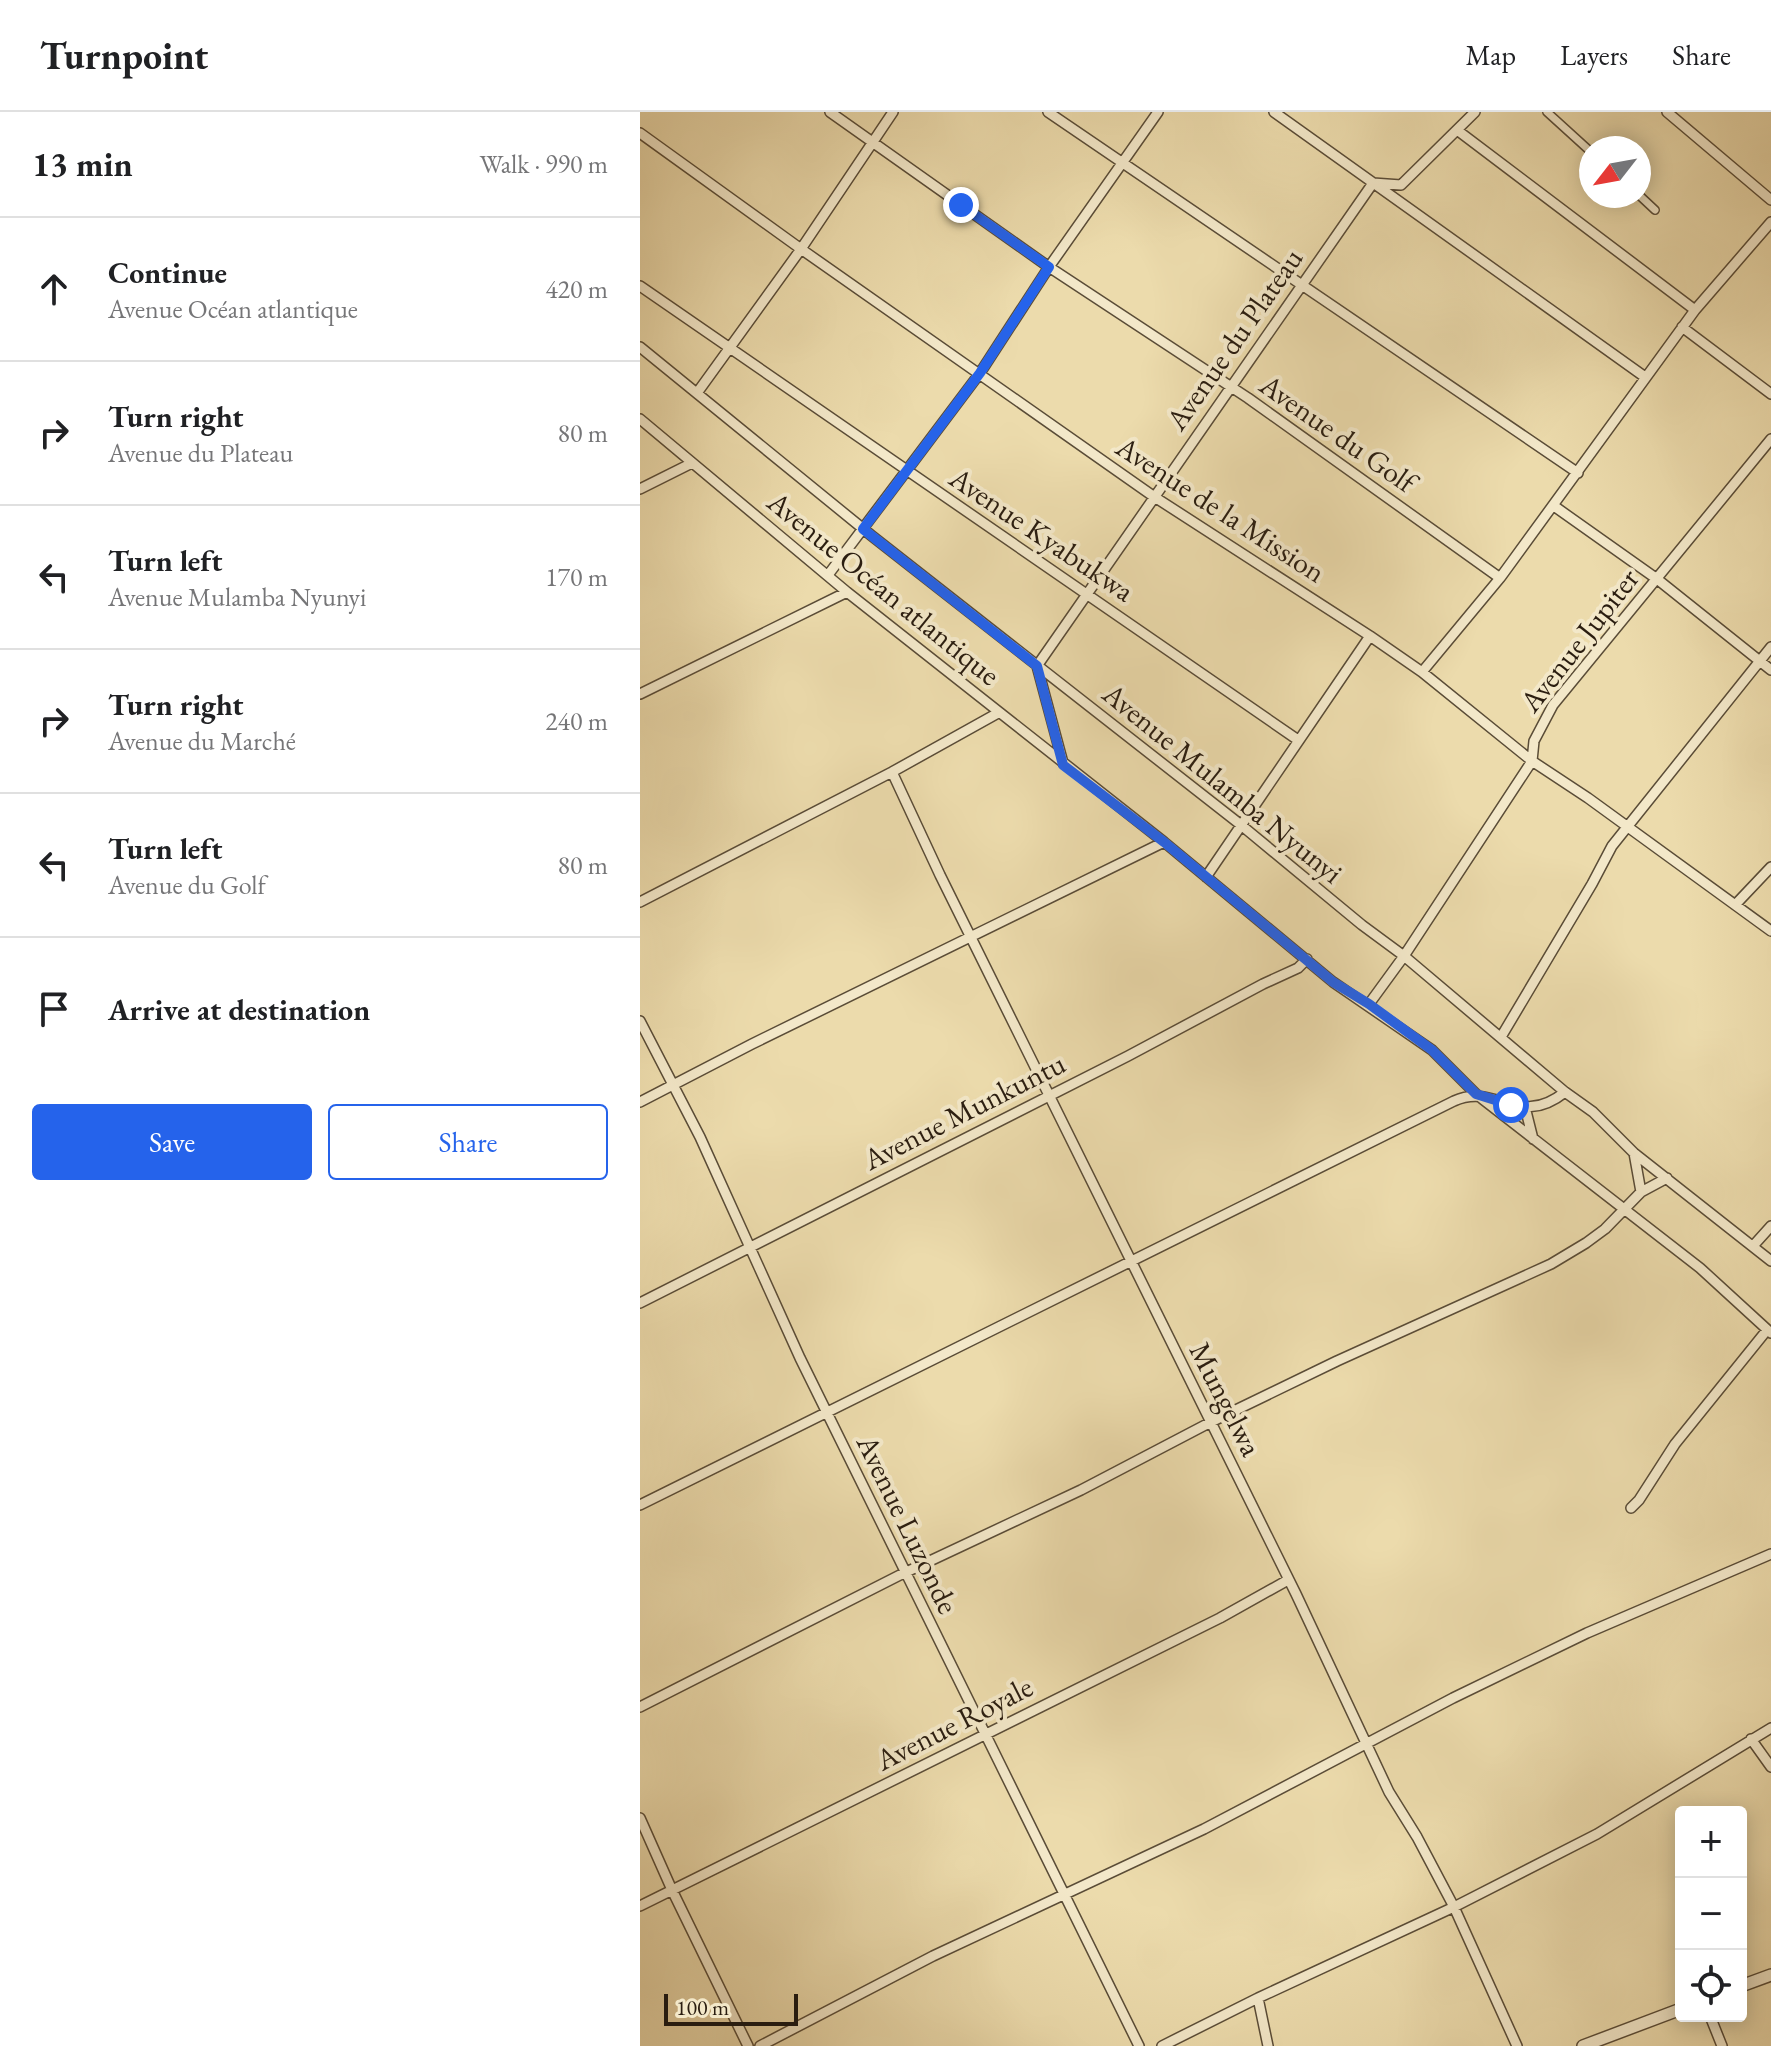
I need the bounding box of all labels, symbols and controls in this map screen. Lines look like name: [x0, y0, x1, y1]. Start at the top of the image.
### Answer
text: Turnpoint: [40, 31, 208, 80]
text: Map: [1466, 37, 1516, 73]
text: Layers: [1560, 37, 1628, 73]
text: Share: [1672, 37, 1731, 73]
north arrow: [1579, 136, 1651, 208]
text: 13 min: [32, 142, 133, 186]
text: Walk · 990 m: [480, 147, 608, 181]
route end: [943, 187, 979, 223]
street label: Avenue du Plateau: [1156, 240, 1311, 439]
text: Continue: [108, 253, 227, 292]
icon: ahead: [32, 267, 76, 311]
text: 420 m: [545, 272, 608, 306]
text: Avenue Océan atlantique: [108, 292, 358, 326]
street label: Avenue du Golf: [1251, 364, 1427, 503]
text: Turn right: [108, 397, 244, 436]
icon: right: [32, 411, 76, 455]
text: 80 m: [558, 416, 608, 450]
street label: Avenue de la Mission: [1108, 426, 1333, 591]
text: Avenue du Plateau: [108, 436, 293, 470]
street label: Avenue Kyabukwa: [941, 457, 1142, 610]
street label: Avenue Océan atlantique: [759, 481, 1008, 694]
text: Turn left: [108, 541, 222, 580]
icon: left: [32, 555, 76, 599]
text: 170 m: [545, 560, 608, 594]
street label: Avenue Jupiter: [1510, 560, 1647, 721]
text: Avenue Mulamba Nyunyi: [108, 580, 366, 614]
street label: Avenue Mulamba Nyunyi: [1094, 673, 1351, 892]
text: Turn right: [108, 685, 244, 724]
icon: right: [32, 699, 76, 743]
text: 240 m: [545, 704, 608, 738]
text: Avenue du Marché: [108, 724, 296, 758]
text: Turn left: [108, 829, 222, 868]
icon: left: [32, 843, 76, 887]
text: 80 m: [558, 848, 608, 882]
text: Avenue du Golf: [108, 868, 266, 902]
icon: arrive: [32, 987, 76, 1031]
text: Arrive at destination: [108, 990, 370, 1029]
street label: Avenue Munkuntu: [855, 1043, 1072, 1179]
route start: [1493, 1087, 1529, 1123]
button: Save: [32, 1104, 312, 1180]
button: Share: [328, 1104, 608, 1180]
street label: Mungelwa: [1181, 1335, 1271, 1463]
street label: Avenue Luzonde: [847, 1427, 968, 1620]
street label: Avenue Royale: [868, 1667, 1039, 1780]
map controls: [1675, 1806, 1747, 2022]
button: +: [1675, 1806, 1747, 1878]
button: −: [1675, 1878, 1747, 1950]
button: locate: [1675, 1950, 1747, 2022]
scale bar: [664, 1990, 798, 2026]
text: 100 m: [676, 1993, 729, 2022]

